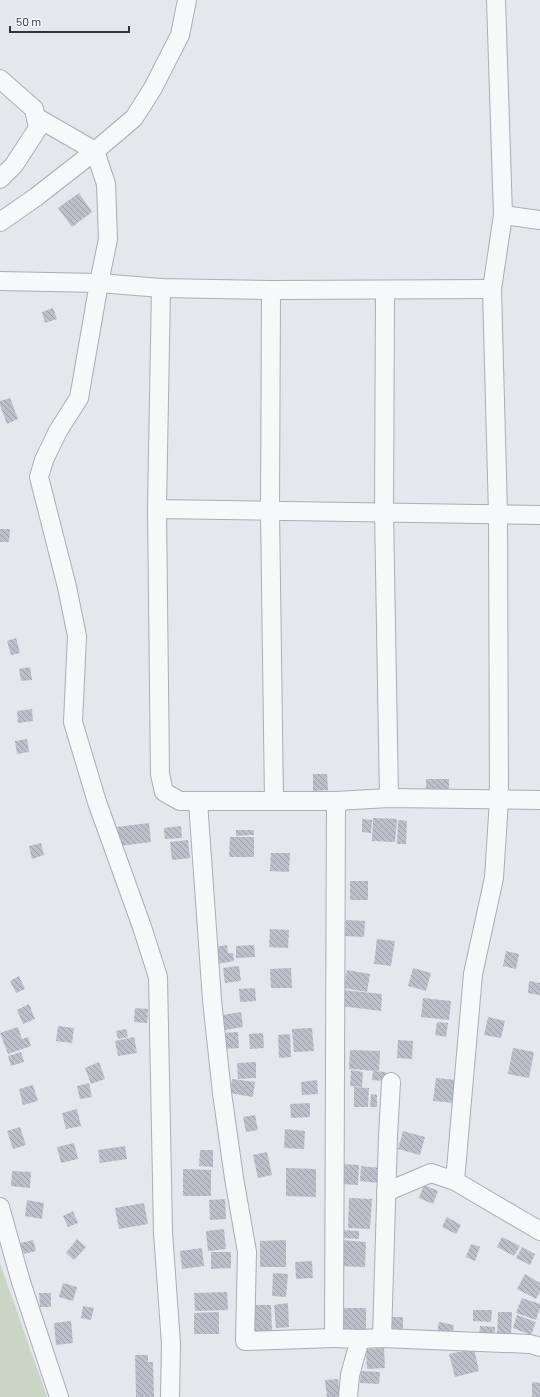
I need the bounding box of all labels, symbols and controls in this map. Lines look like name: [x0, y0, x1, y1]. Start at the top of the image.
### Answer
scale bar: [10, 8, 129, 34]
text: 50 m: [16, 14, 41, 28]

